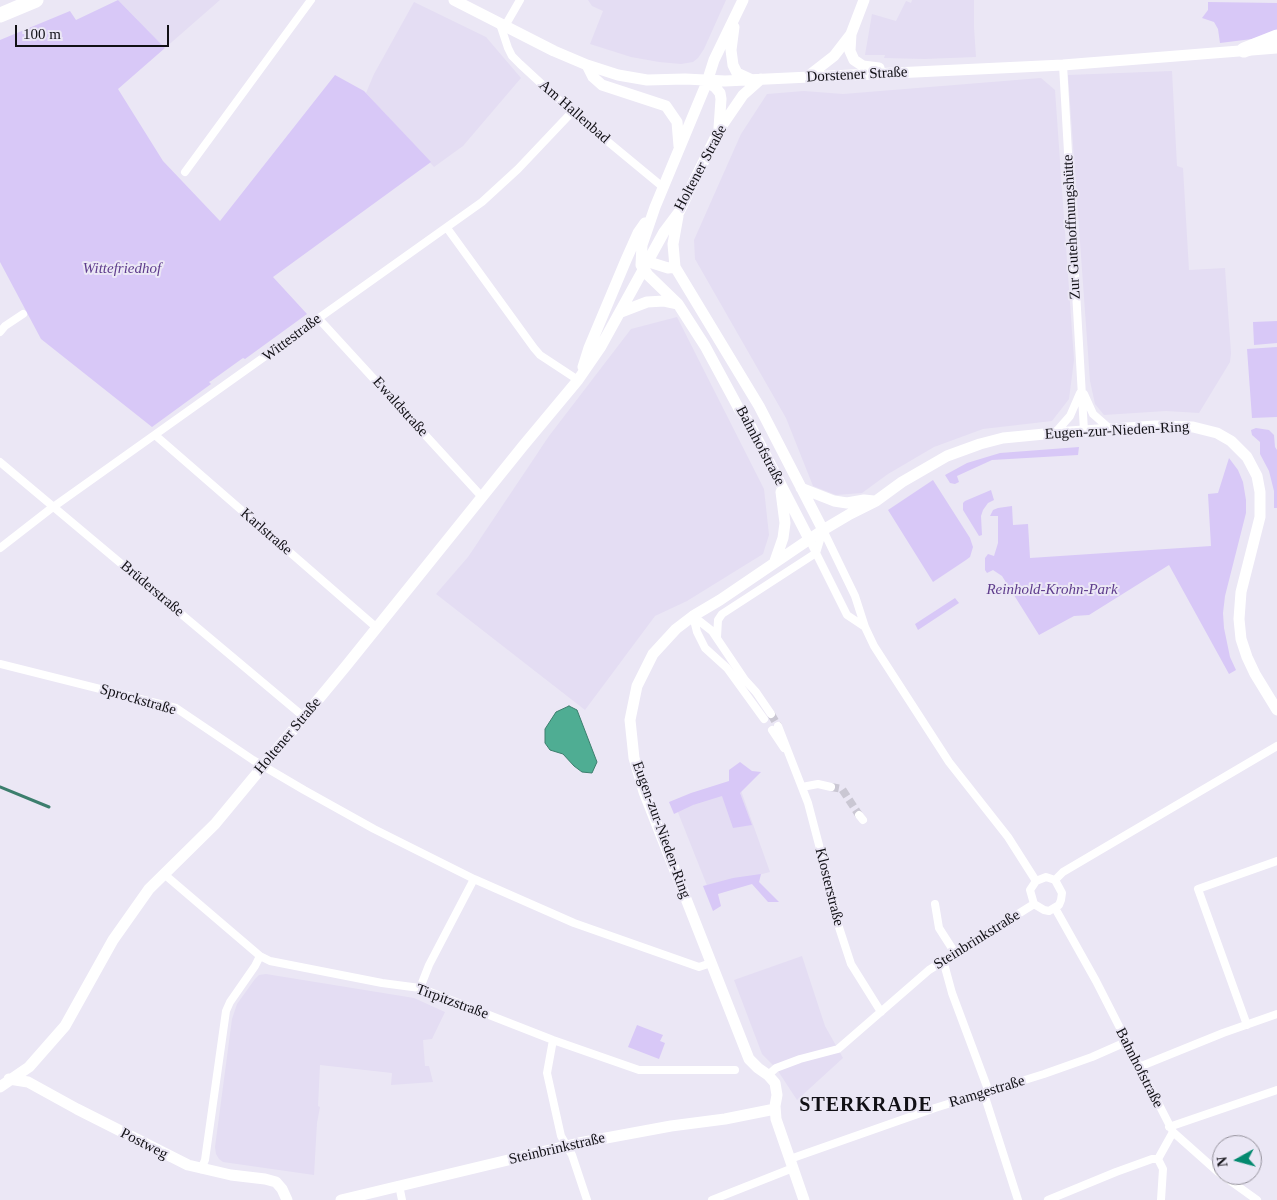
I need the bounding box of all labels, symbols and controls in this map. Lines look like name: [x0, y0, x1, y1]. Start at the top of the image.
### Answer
scale bar: [18, 15, 171, 47]
text: 100 m: [23, 26, 61, 42]
street label: Dorstener Straße: [806, 63, 908, 87]
street label: Am Hallenbad: [535, 76, 613, 148]
street label: Holtener Straße: [671, 122, 731, 214]
street label: Zur Gutehoffnungshütte: [1059, 154, 1085, 300]
park label: Wittefriedhof: [83, 260, 161, 278]
street label: Wittestraße: [259, 310, 325, 366]
street label: Ewaldstraße: [369, 373, 431, 441]
street label: Bahnhofstraße: [732, 403, 788, 489]
street label: Eugen-zur-Nieden-Ring: [1044, 418, 1190, 444]
street label: Karlstraße: [237, 505, 295, 559]
street label: Brüderstraße: [117, 557, 187, 621]
park label: Reinhold-Krohn-Park: [986, 581, 1118, 599]
street label: Sprockstraße: [98, 681, 178, 719]
street label: Holtener Straße: [251, 694, 325, 778]
street label: Eugen-zur-Nieden-Ring: [628, 759, 694, 901]
street label: Klosterstraße: [811, 846, 847, 928]
street label: Steinbrinkstraße: [931, 906, 1023, 974]
street label: Tirpitzstraße: [413, 981, 491, 1023]
street label: Bahnhofstraße: [1111, 1025, 1167, 1111]
street label: Ramgestraße: [947, 1072, 1027, 1112]
district label: STERKRADE: [798, 1094, 934, 1118]
street label: Postweg: [117, 1124, 171, 1164]
street label: Steinbrinkstraße: [507, 1129, 607, 1169]
north arrow: [1212, 1135, 1262, 1185]
text: N: [1215, 1156, 1231, 1168]

